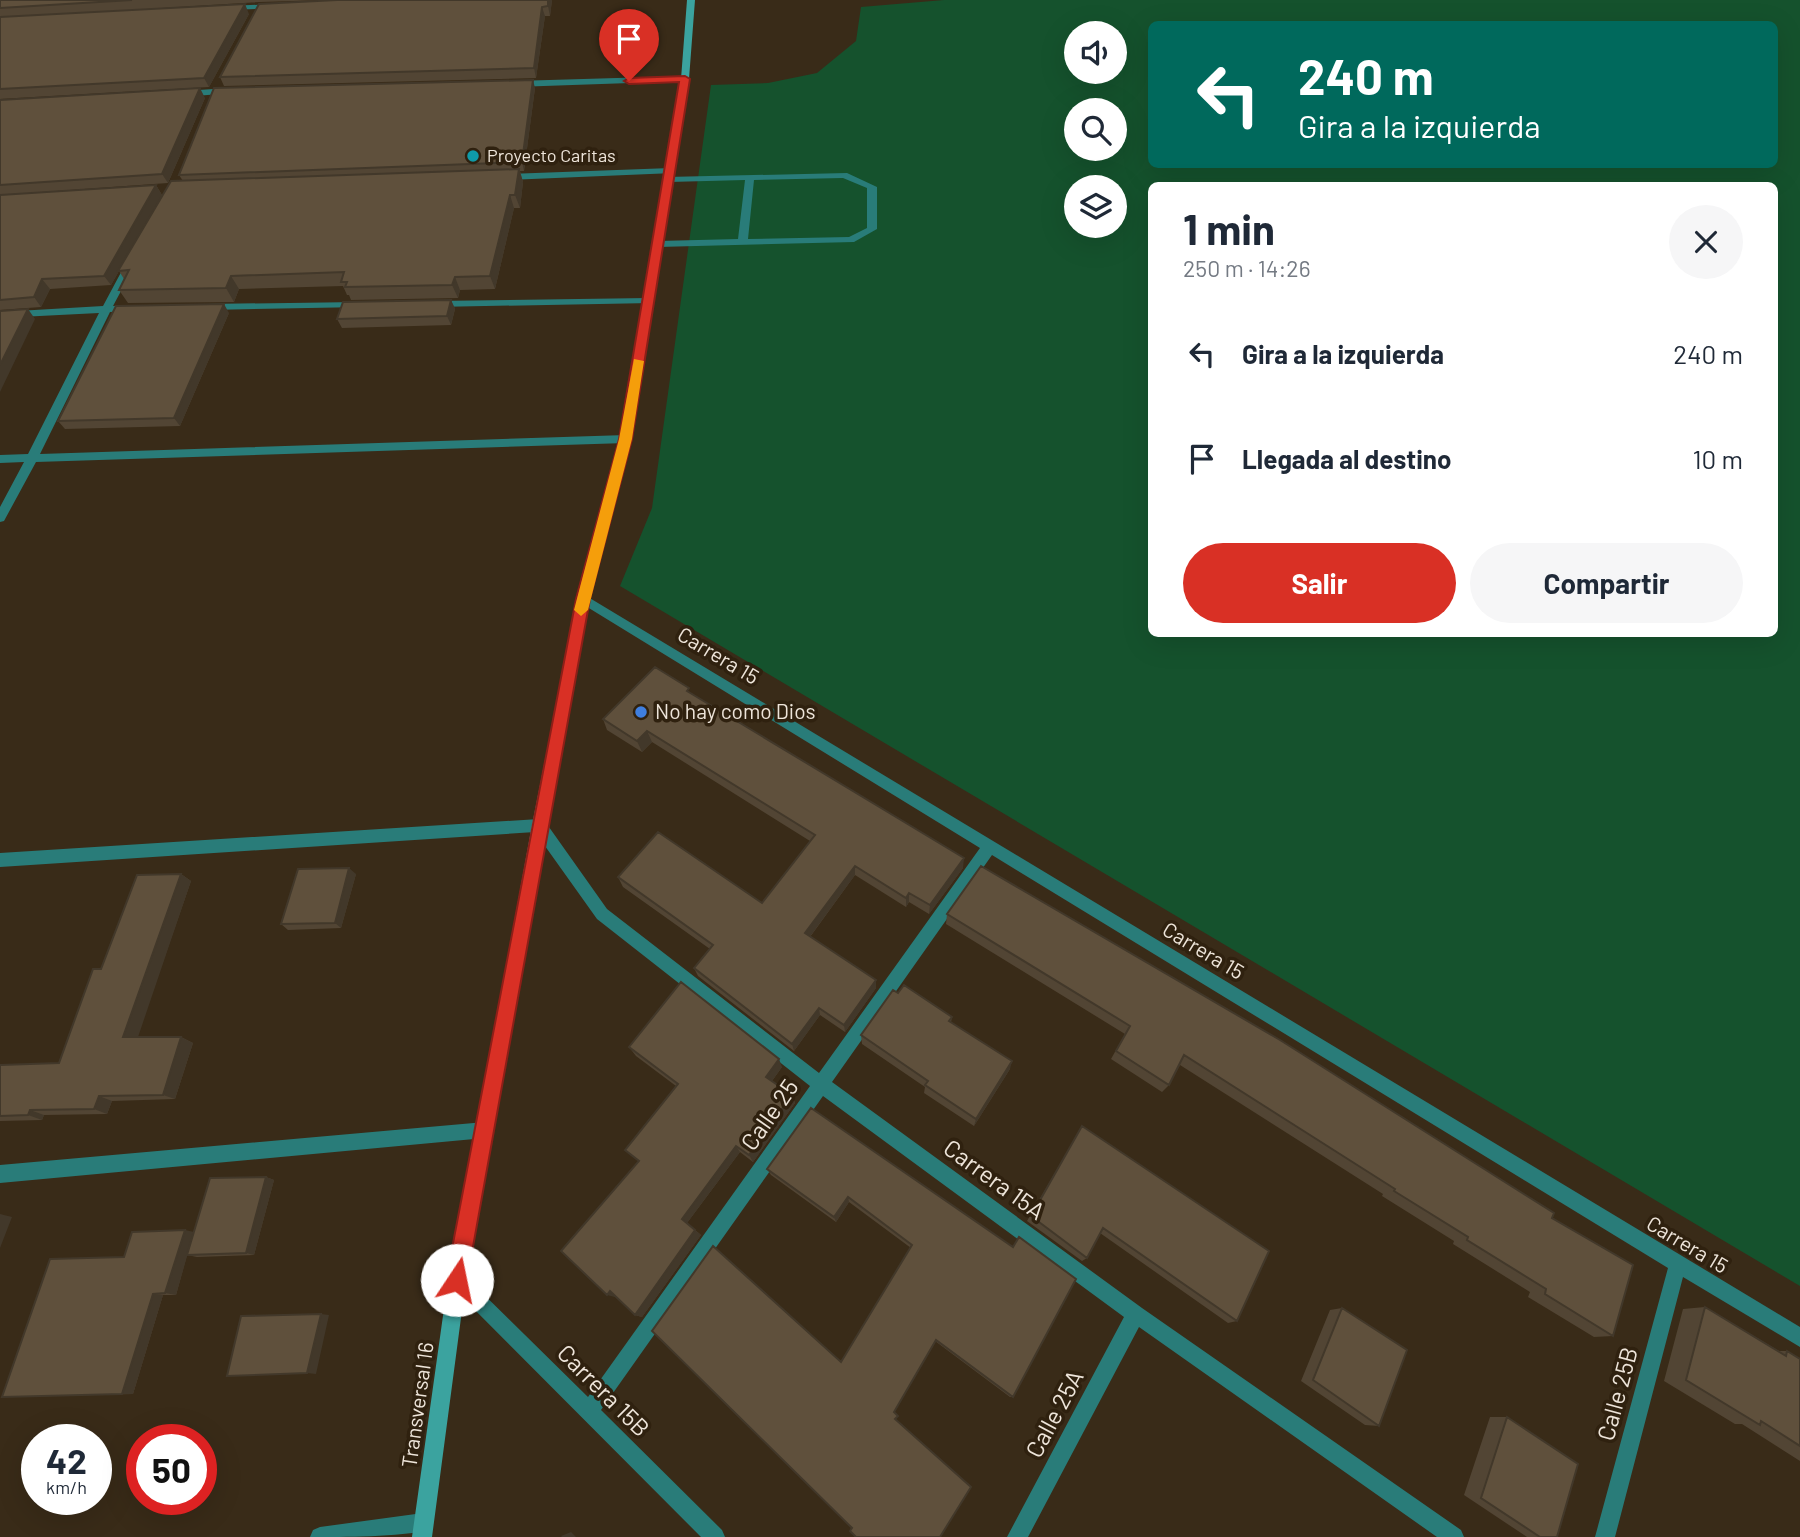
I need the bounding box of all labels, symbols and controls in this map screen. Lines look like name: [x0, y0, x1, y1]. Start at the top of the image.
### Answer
pin: [599, 9, 659, 81]
icon: arrive: [610, 20, 648, 58]
map controls: [1064, 21, 1127, 238]
button: sound: [1064, 21, 1127, 84]
text: 240 m: [1298, 46, 1434, 105]
icon: left: [1183, 49, 1274, 140]
button: search: [1064, 98, 1127, 161]
text: Gira a la izquierda: [1298, 106, 1541, 144]
place label: Proyecto Caritas: [487, 144, 616, 166]
marker: Proyecto Caritas: [465, 148, 481, 164]
button: layers: [1064, 175, 1127, 238]
text: 1 min: [1183, 203, 1275, 253]
button: close: [1669, 205, 1743, 279]
text: 250 m · 14:26: [1183, 254, 1311, 282]
icon: left: [1183, 335, 1221, 373]
text: Gira a la izquierda: [1242, 338, 1444, 369]
text: 240 m: [1673, 338, 1743, 369]
icon: arrive: [1183, 440, 1221, 478]
text: Llegada al destino: [1242, 443, 1451, 474]
text: 10 m: [1693, 443, 1743, 474]
button: Salir: [1183, 543, 1456, 623]
button: Compartir: [1470, 543, 1743, 623]
street label: Carrera 15: [674, 621, 764, 689]
place label: No hay como Dios: [655, 698, 816, 723]
marker: No hay como Dios: [633, 704, 649, 720]
street label: Carrera 15: [1159, 916, 1249, 984]
street label: Calle 25: [734, 1073, 804, 1155]
street label: Carrera 15A: [939, 1132, 1051, 1225]
street label: Carrera 15: [1643, 1210, 1733, 1278]
position arrow: [420, 1243, 494, 1317]
street label: Carrera 15B: [552, 1338, 656, 1442]
street label: Transversal 16: [395, 1340, 438, 1469]
street label: Calle 25B: [1590, 1344, 1643, 1444]
street label: Calle 25A: [1019, 1365, 1089, 1462]
speed limit sign: 50: [126, 1424, 217, 1515]
text: 42: [46, 1439, 87, 1481]
text: km/h: [46, 1476, 87, 1498]

